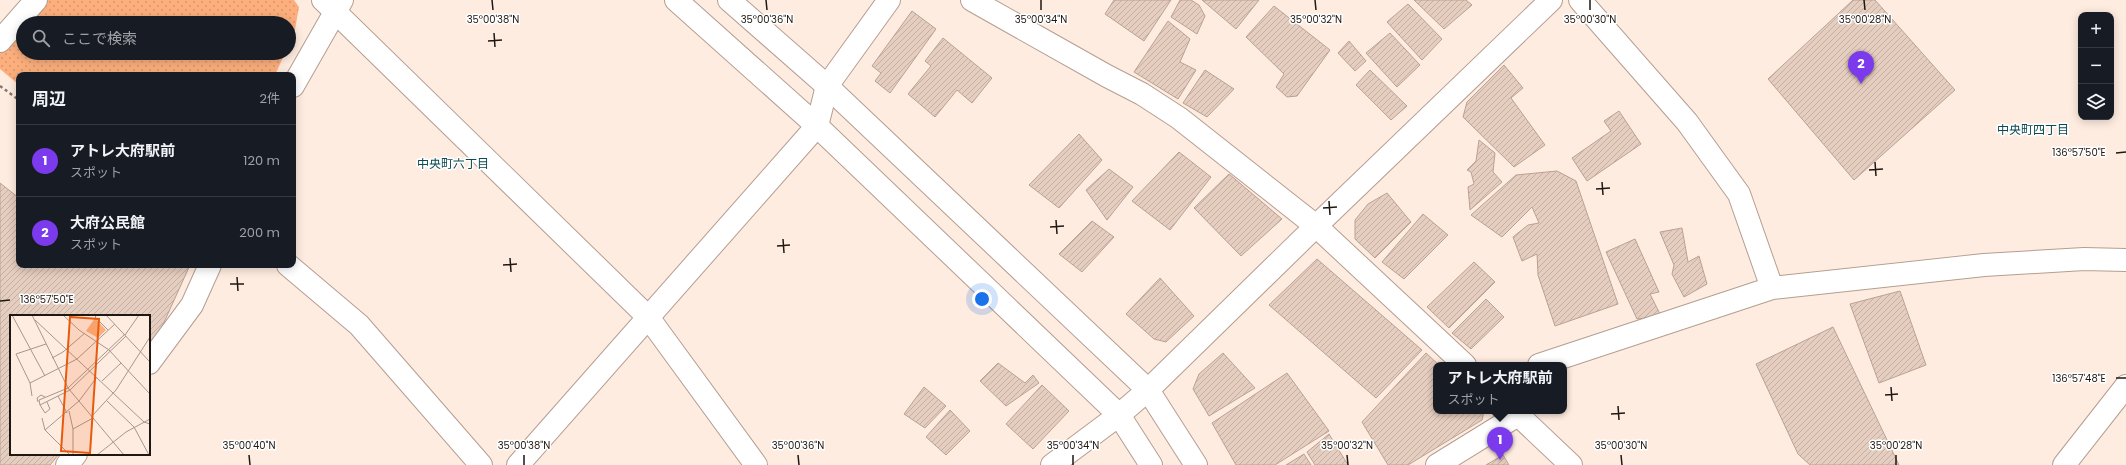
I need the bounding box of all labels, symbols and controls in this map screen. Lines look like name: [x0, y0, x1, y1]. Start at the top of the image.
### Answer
text: 35°00'38"N: [467, 12, 519, 27]
text: 35°00'36"N: [741, 12, 793, 27]
text: 35°00'34"N: [1015, 12, 1067, 27]
text: 35°00'32"N: [1290, 12, 1342, 27]
text: 35°00'30"N: [1564, 12, 1616, 27]
text: 35°00'28"N: [1839, 12, 1891, 27]
map controls: [2078, 12, 2114, 120]
button: +: [2078, 12, 2114, 48]
search box: [16, 16, 296, 60]
icon: search: [30, 27, 52, 49]
text: ここで検索: [62, 28, 137, 49]
button: −: [2078, 48, 2114, 84]
pin: 2: [1848, 51, 1874, 84]
button: layers: [2078, 84, 2114, 120]
text: 周辺: [32, 87, 66, 111]
text: 2件: [260, 89, 280, 108]
district label: 中央町四丁目: [1997, 121, 2069, 138]
text: アトレ大府駅前: [70, 140, 175, 161]
text: 136°57'50"E: [2052, 145, 2106, 160]
text: 1: [43, 151, 47, 170]
text: 120 m: [243, 151, 280, 170]
district label: 中央町六丁目: [417, 155, 489, 172]
text: スポット: [70, 163, 122, 182]
text: 大府公民館: [70, 212, 145, 233]
text: 2: [41, 223, 49, 242]
text: 200 m: [239, 223, 280, 242]
text: スポット: [70, 235, 122, 254]
your location: [972, 289, 992, 309]
text: 136°57'50"E: [20, 292, 74, 307]
inset map: [10, 315, 150, 455]
popup: [1433, 362, 1567, 414]
text: アトレ大府駅前: [1447, 367, 1553, 388]
text: 136°57'48"E: [2052, 371, 2106, 386]
text: スポット: [1447, 390, 1500, 409]
pin: 1: [1487, 427, 1513, 460]
text: 35°00'40"N: [223, 438, 275, 453]
text: 35°00'38"N: [498, 438, 550, 453]
text: 35°00'36"N: [772, 438, 824, 453]
text: 35°00'34"N: [1047, 438, 1099, 453]
text: 35°00'32"N: [1321, 438, 1373, 453]
text: 35°00'30"N: [1595, 438, 1647, 453]
text: 35°00'28"N: [1870, 438, 1922, 453]

